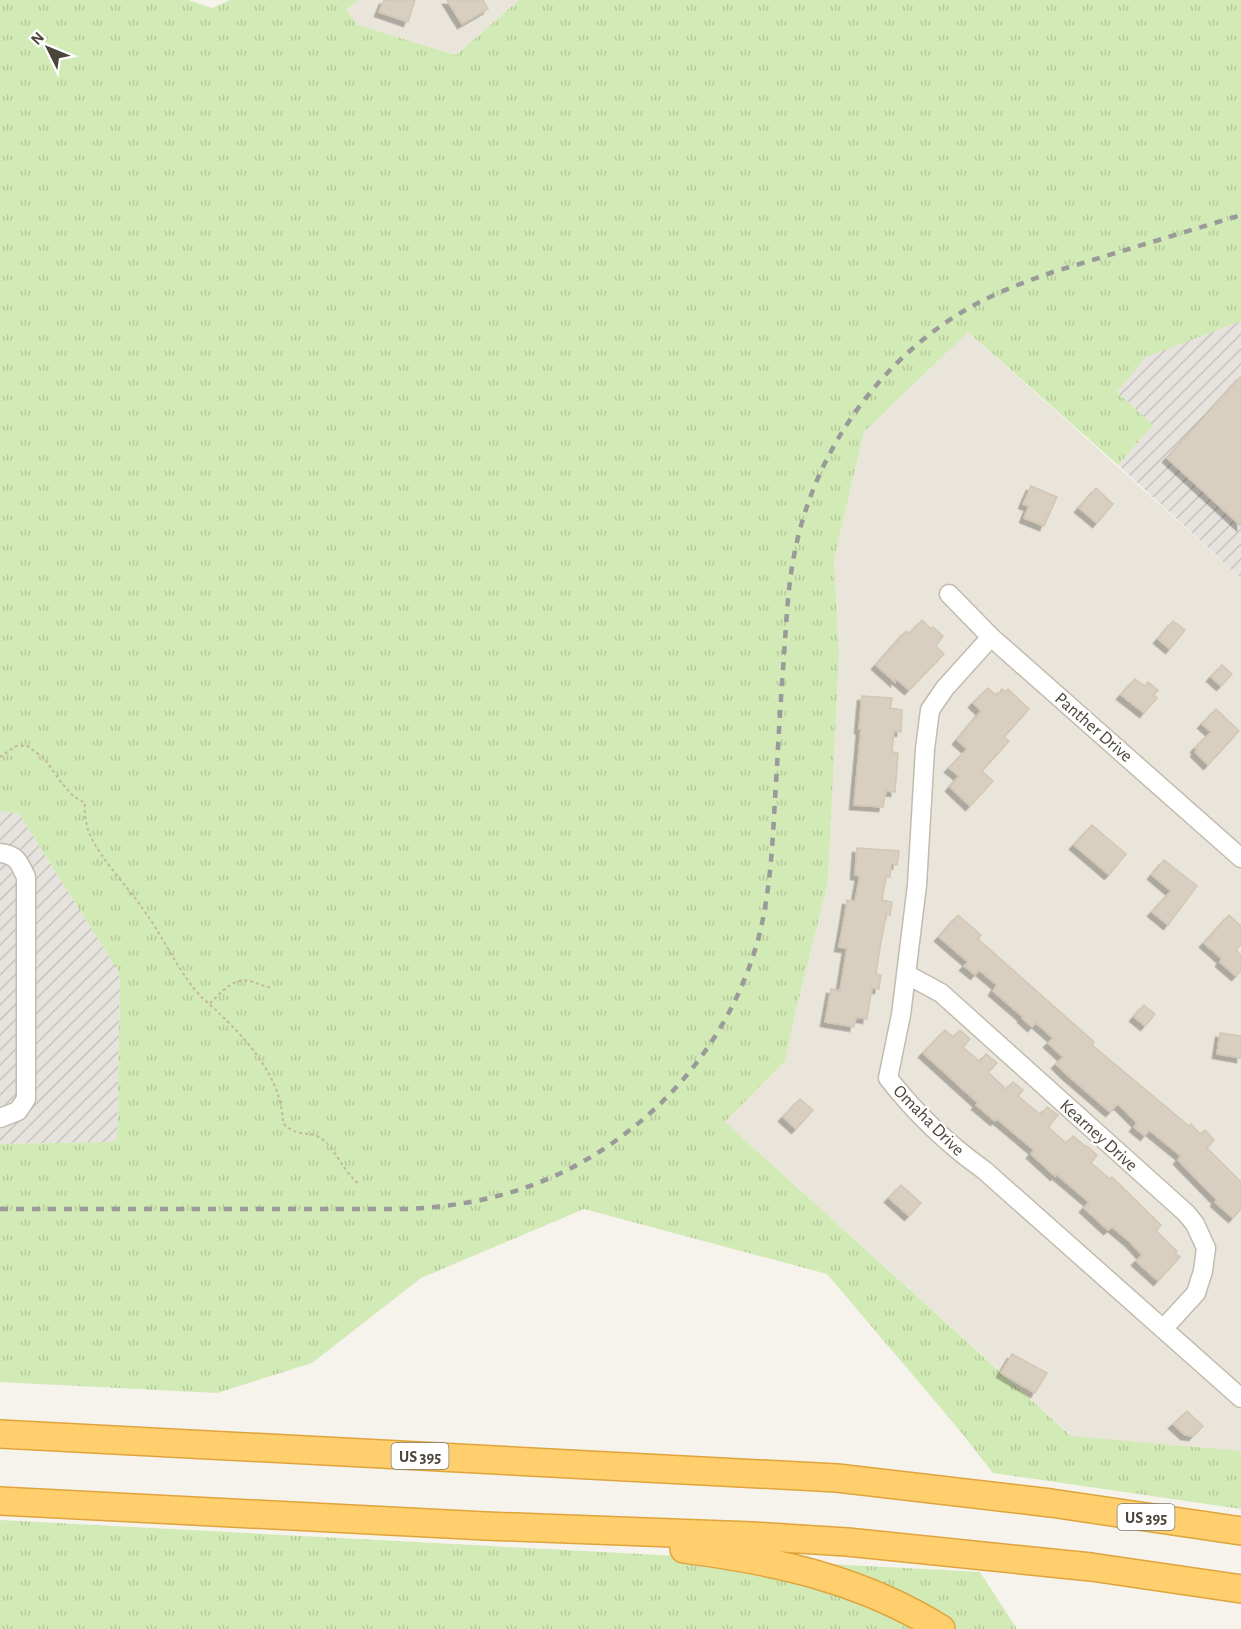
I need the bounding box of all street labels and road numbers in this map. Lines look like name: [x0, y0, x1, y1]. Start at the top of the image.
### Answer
street label: Panther Drive: [1051, 689, 1135, 766]
street label: Omaha Drive: [889, 1082, 967, 1160]
street label: Kearney Drive: [1056, 1096, 1141, 1175]
road number: US 395: [392, 1443, 448, 1469]
road number: US 395: [1118, 1504, 1174, 1530]

